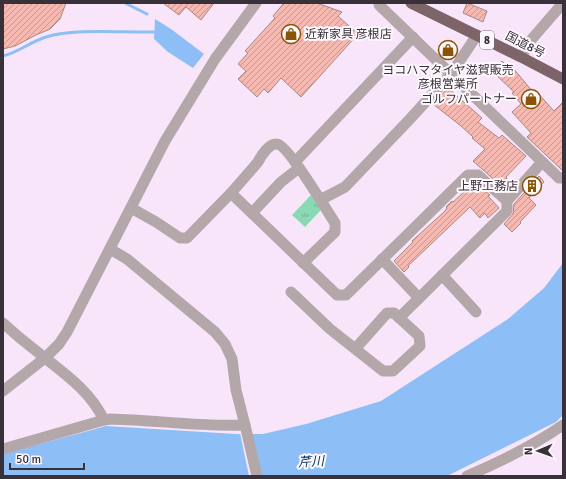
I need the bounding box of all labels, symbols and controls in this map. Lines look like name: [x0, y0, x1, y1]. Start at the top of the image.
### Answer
shop icon: 近新家具 彦根店: [280, 23, 302, 45]
place label: 近新家具 彦根店: [305, 27, 392, 42]
street label: 国道8号: [503, 29, 547, 61]
road number: 8: [480, 31, 494, 49]
shop icon: ヨコハマタイヤ滋賀販売 彦根営業所: [437, 39, 459, 61]
place label: ヨコハマタイヤ滋賀販売 彦根営業所: [382, 63, 514, 92]
shop icon: ゴルフパートナー: [520, 88, 542, 110]
place label: ゴルフパートナー: [421, 92, 517, 107]
building icon: 上野工務店: [521, 175, 543, 197]
place label: 上野工務店: [458, 179, 518, 194]
north arrow: [518, 431, 558, 471]
scale bar: [10, 445, 84, 471]
text: N: [522, 447, 535, 455]
text: 50 m: [16, 452, 41, 467]
water label: 芹川: [298, 453, 326, 471]

